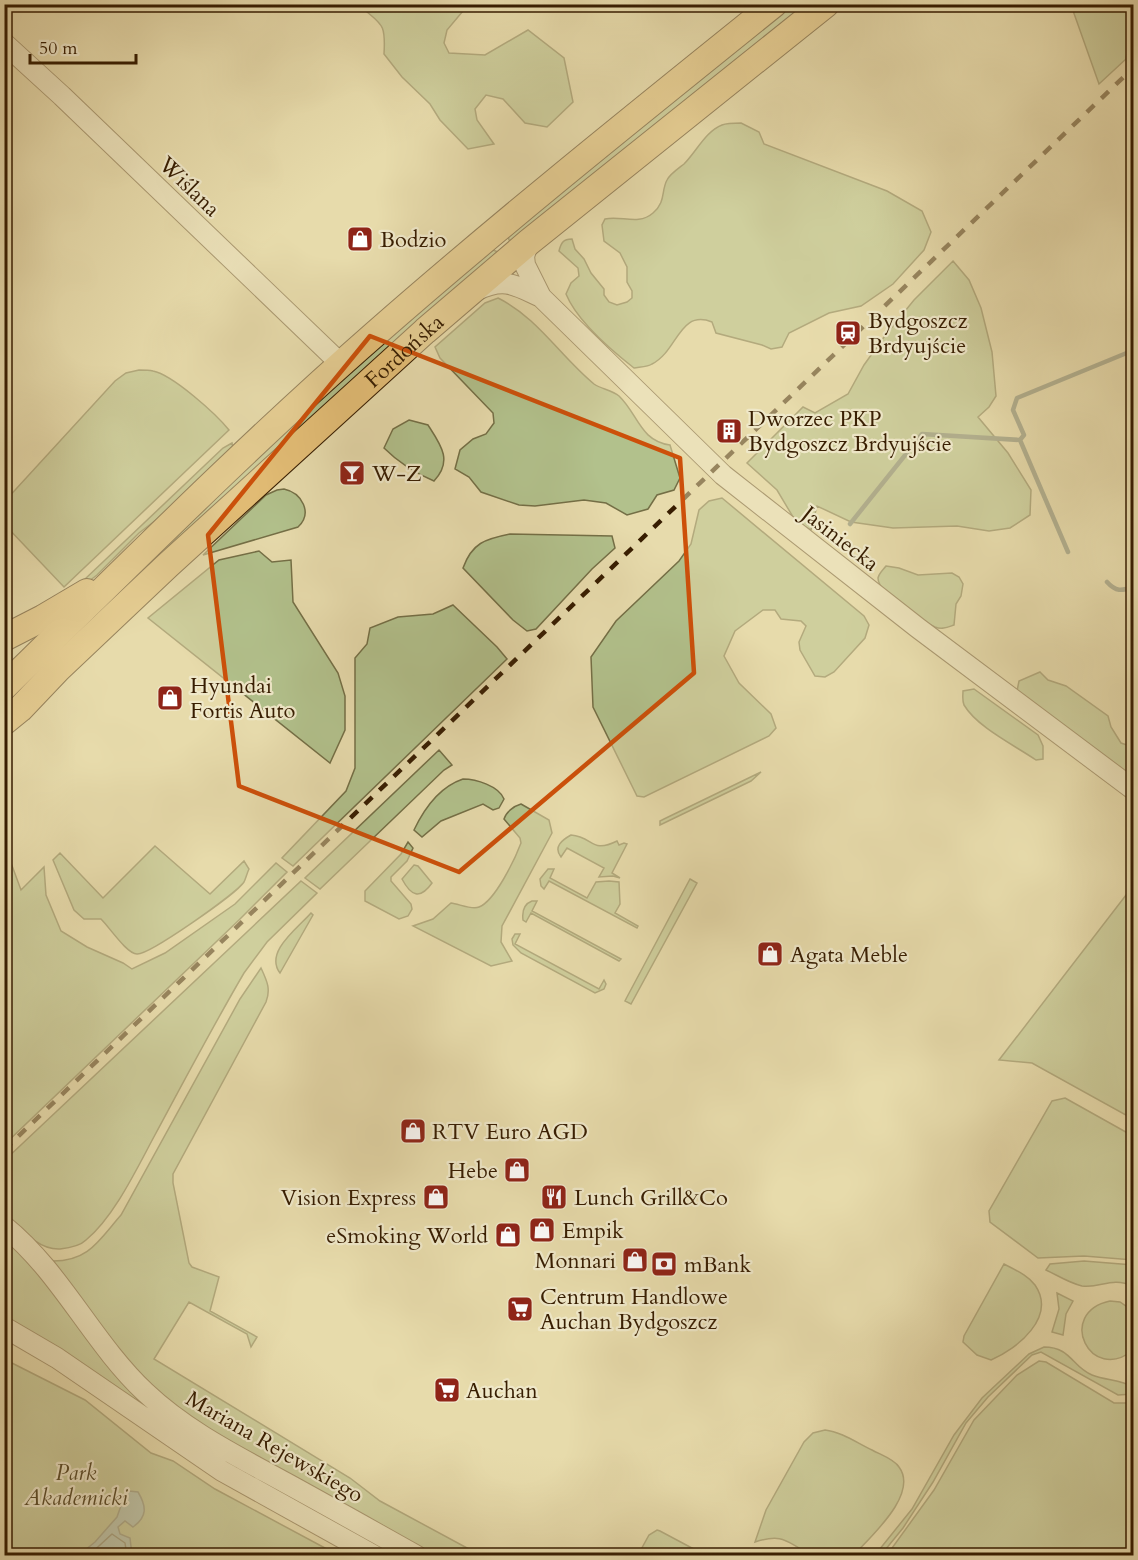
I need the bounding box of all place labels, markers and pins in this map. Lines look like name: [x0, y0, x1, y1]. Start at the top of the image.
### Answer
shop icon: Bodzio: [345, 224, 375, 254]
place label: Bodzio: [380, 225, 447, 255]
place label: Bydgoszcz Brdyujście: [868, 306, 968, 361]
station icon: Bydgoszcz Brdyujście: [833, 318, 863, 348]
place label: Dworzec PKP Bydgoszcz Brdyujście: [748, 404, 952, 459]
building icon: Dworzec PKP Bydgoszcz Brdyujście: [714, 416, 744, 446]
bar icon: W-Z: [337, 458, 367, 488]
place label: W-Z: [371, 459, 422, 489]
place label: Hyundai Fortis Auto: [190, 671, 296, 726]
shop icon: Hyundai Fortis Auto: [155, 683, 185, 713]
shop icon: Agata Meble: [755, 939, 785, 969]
place label: Agata Meble: [790, 940, 908, 970]
shop icon: RTV Euro AGD: [398, 1116, 428, 1146]
place label: RTV Euro AGD: [432, 1117, 588, 1147]
shop icon: Hebe: [502, 1155, 532, 1185]
place label: Hebe: [448, 1156, 498, 1186]
shop icon: Vision Express: [421, 1182, 451, 1212]
restaurant icon: Lunch Grill&Co: [539, 1182, 569, 1212]
place label: Vision Express: [281, 1183, 416, 1213]
place label: Lunch Grill&Co: [574, 1183, 728, 1213]
shop icon: Empik: [527, 1215, 557, 1245]
place label: Empik: [562, 1216, 624, 1246]
shop icon: eSmoking World: [493, 1220, 523, 1250]
place label: eSmoking World: [326, 1221, 488, 1251]
shop icon: Monnari: [620, 1245, 650, 1275]
place label: Monnari: [535, 1246, 616, 1276]
bank icon: mBank: [649, 1249, 679, 1279]
place label: mBank: [684, 1250, 752, 1280]
place label: Centrum Handlowe Auchan Bydgoszcz: [540, 1282, 728, 1337]
supermarket icon: Centrum Handlowe Auchan Bydgoszcz: [505, 1294, 535, 1324]
supermarket icon: Auchan: [432, 1375, 462, 1405]
place label: Auchan: [466, 1376, 538, 1406]

